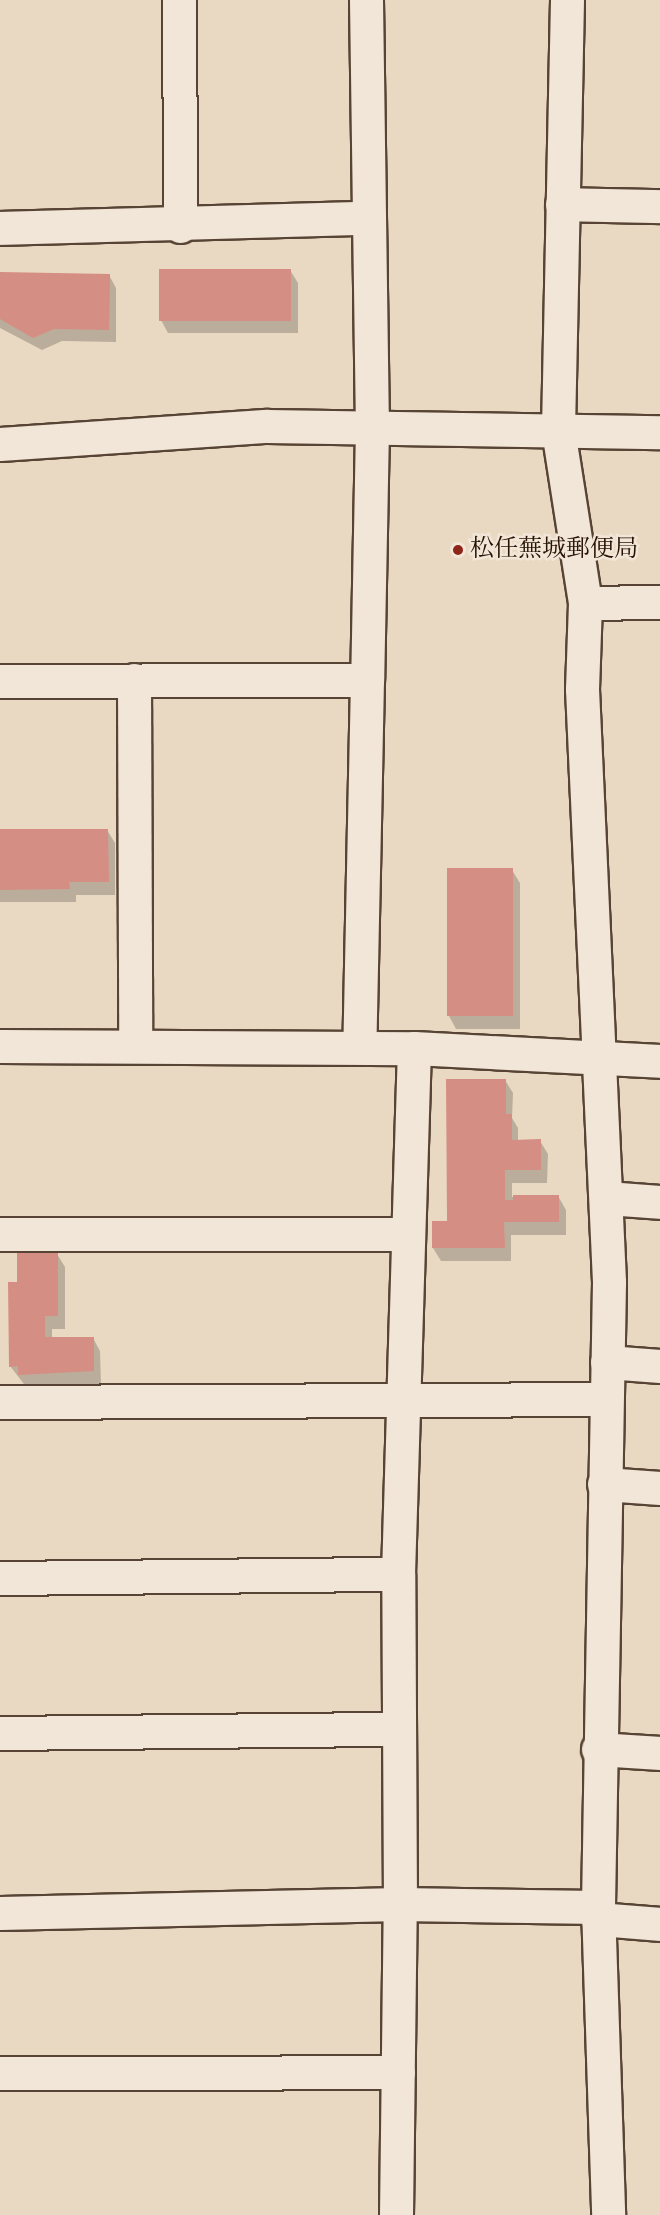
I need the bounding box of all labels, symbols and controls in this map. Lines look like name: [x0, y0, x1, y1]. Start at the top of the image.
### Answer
place label: 松任蕪城郵便局: [470, 536, 638, 564]
marker: 松任蕪城郵便局: [451, 543, 465, 557]

